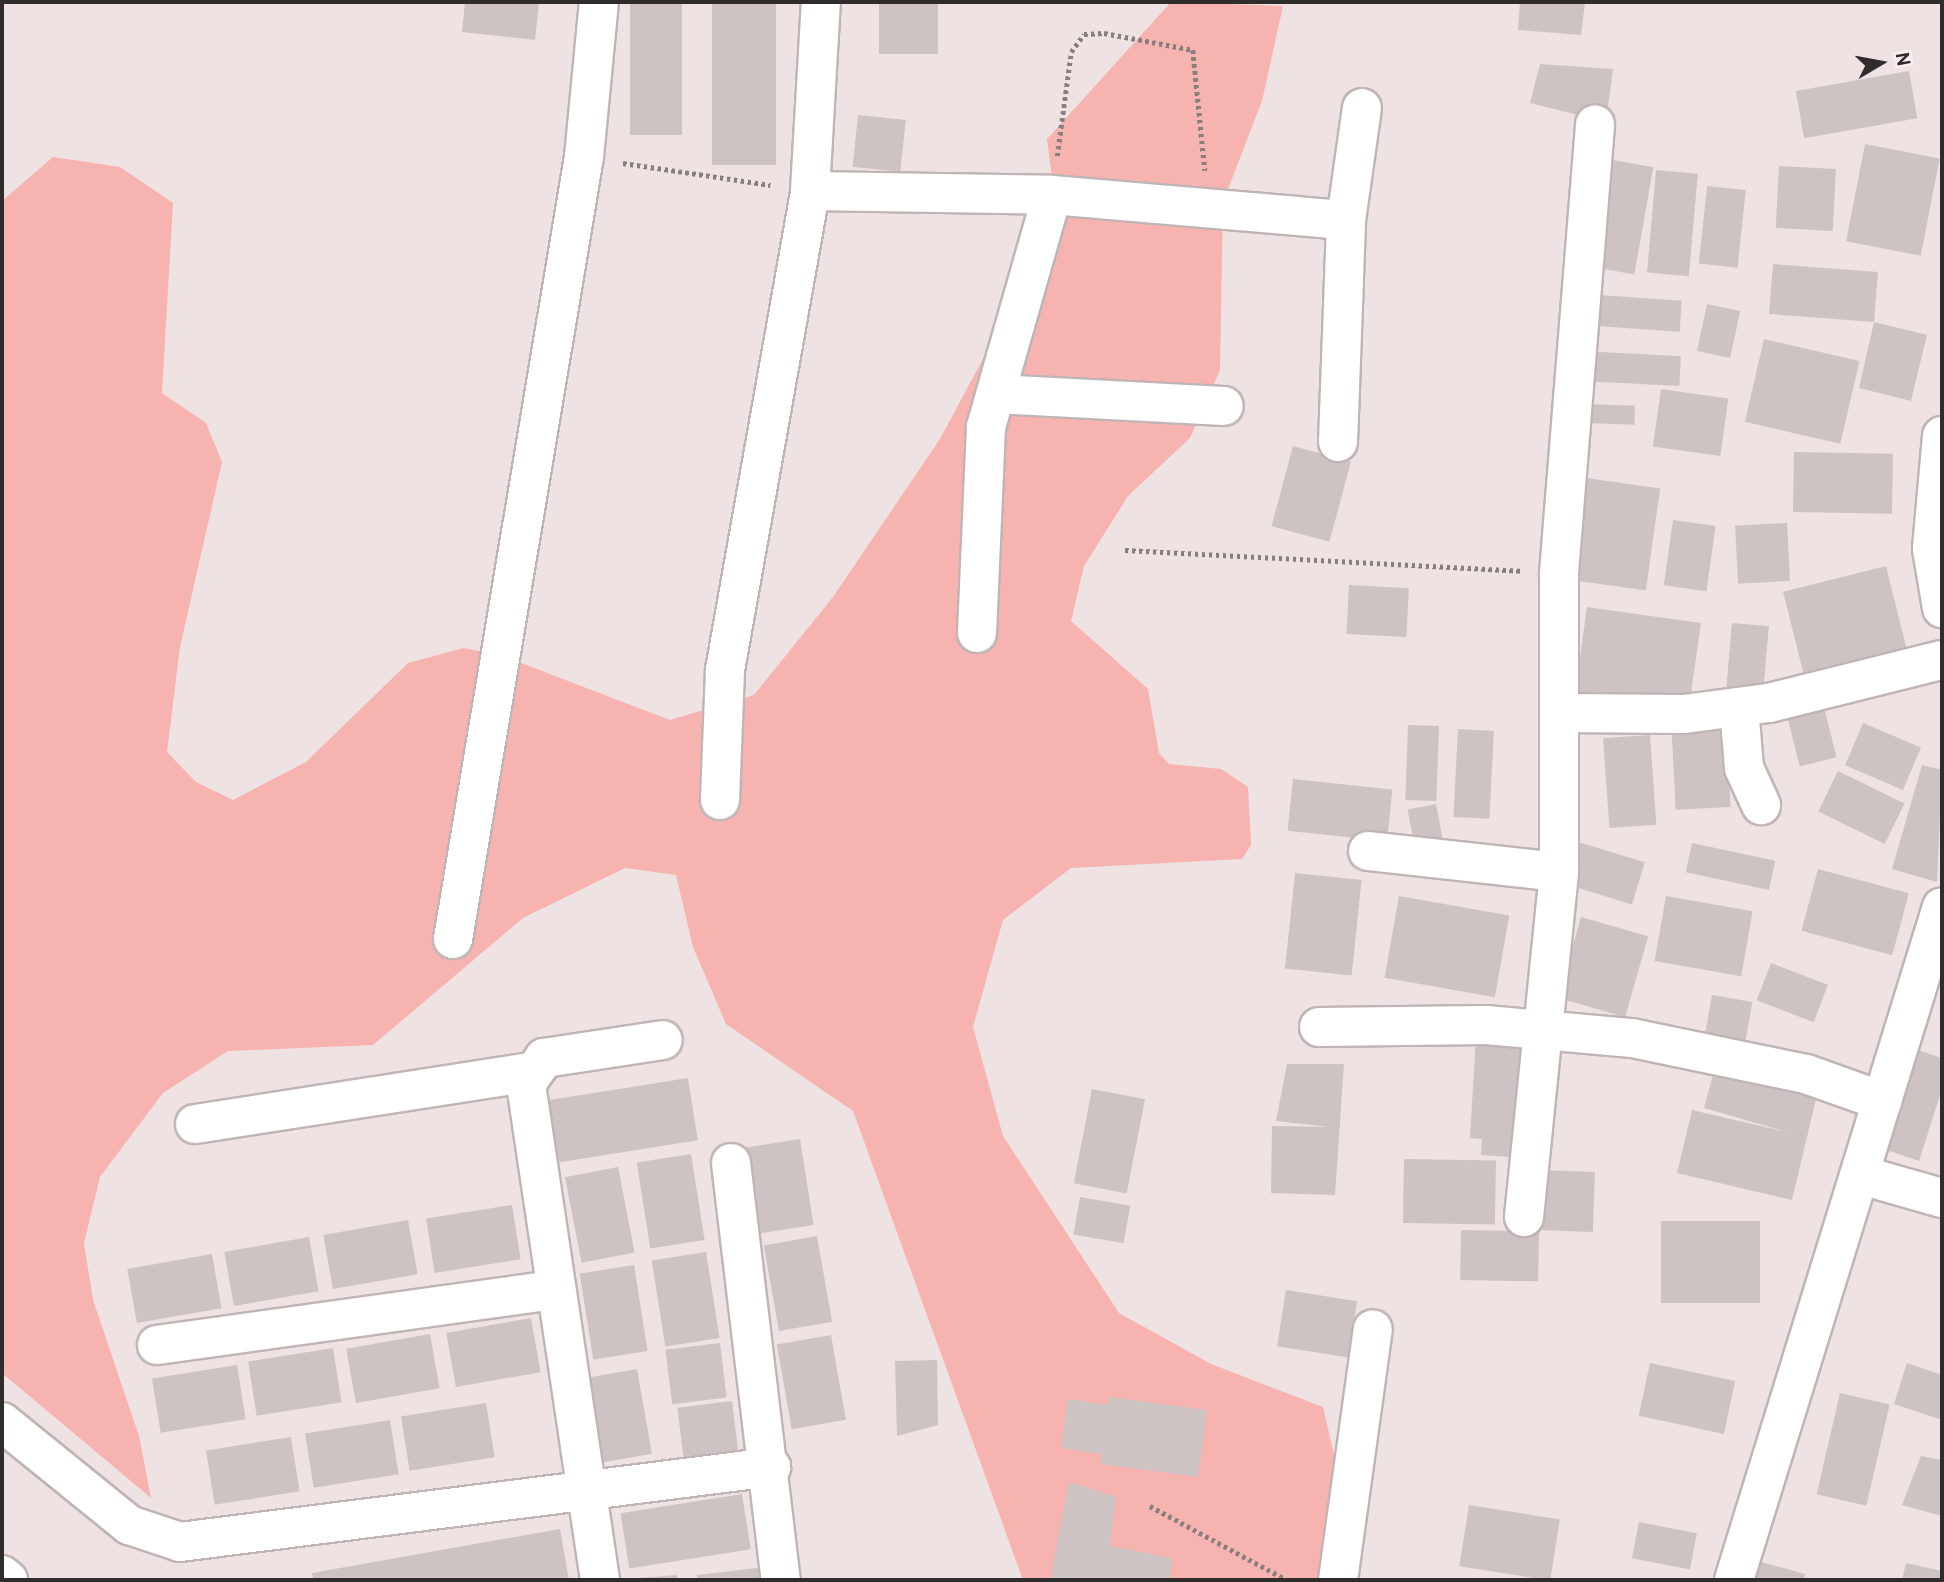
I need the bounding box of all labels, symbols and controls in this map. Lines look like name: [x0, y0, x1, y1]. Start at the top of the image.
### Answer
north arrow: [1846, 28, 1916, 98]
text: N: [1889, 51, 1915, 68]

